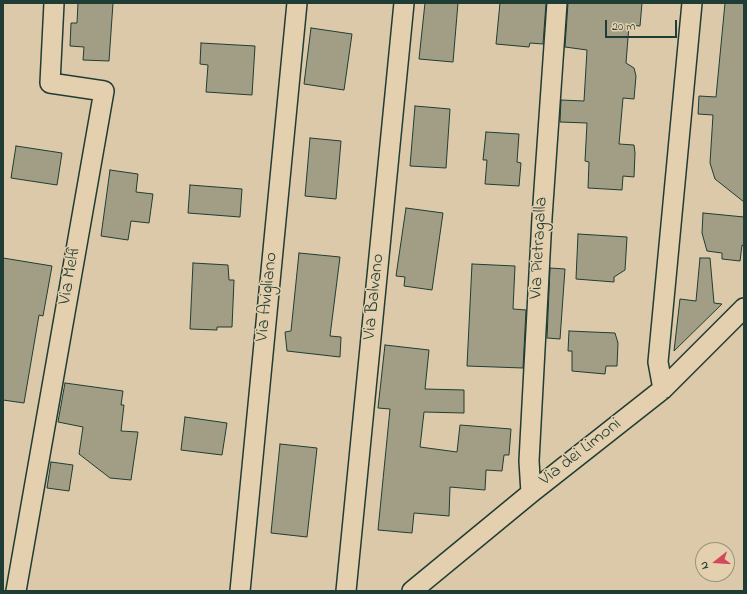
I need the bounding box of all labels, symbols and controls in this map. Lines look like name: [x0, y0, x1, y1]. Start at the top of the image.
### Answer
scale bar: [607, 12, 679, 38]
text: 20 m: [612, 18, 635, 36]
street label: Via Pietragalla: [527, 196, 553, 300]
street label: Via Melfi: [55, 243, 87, 307]
street label: Via Avigliano: [253, 251, 283, 343]
street label: Via Balvano: [360, 253, 390, 341]
street label: Via dei Limoni: [536, 414, 626, 492]
north arrow: [695, 542, 735, 582]
text: N: [696, 559, 713, 571]

